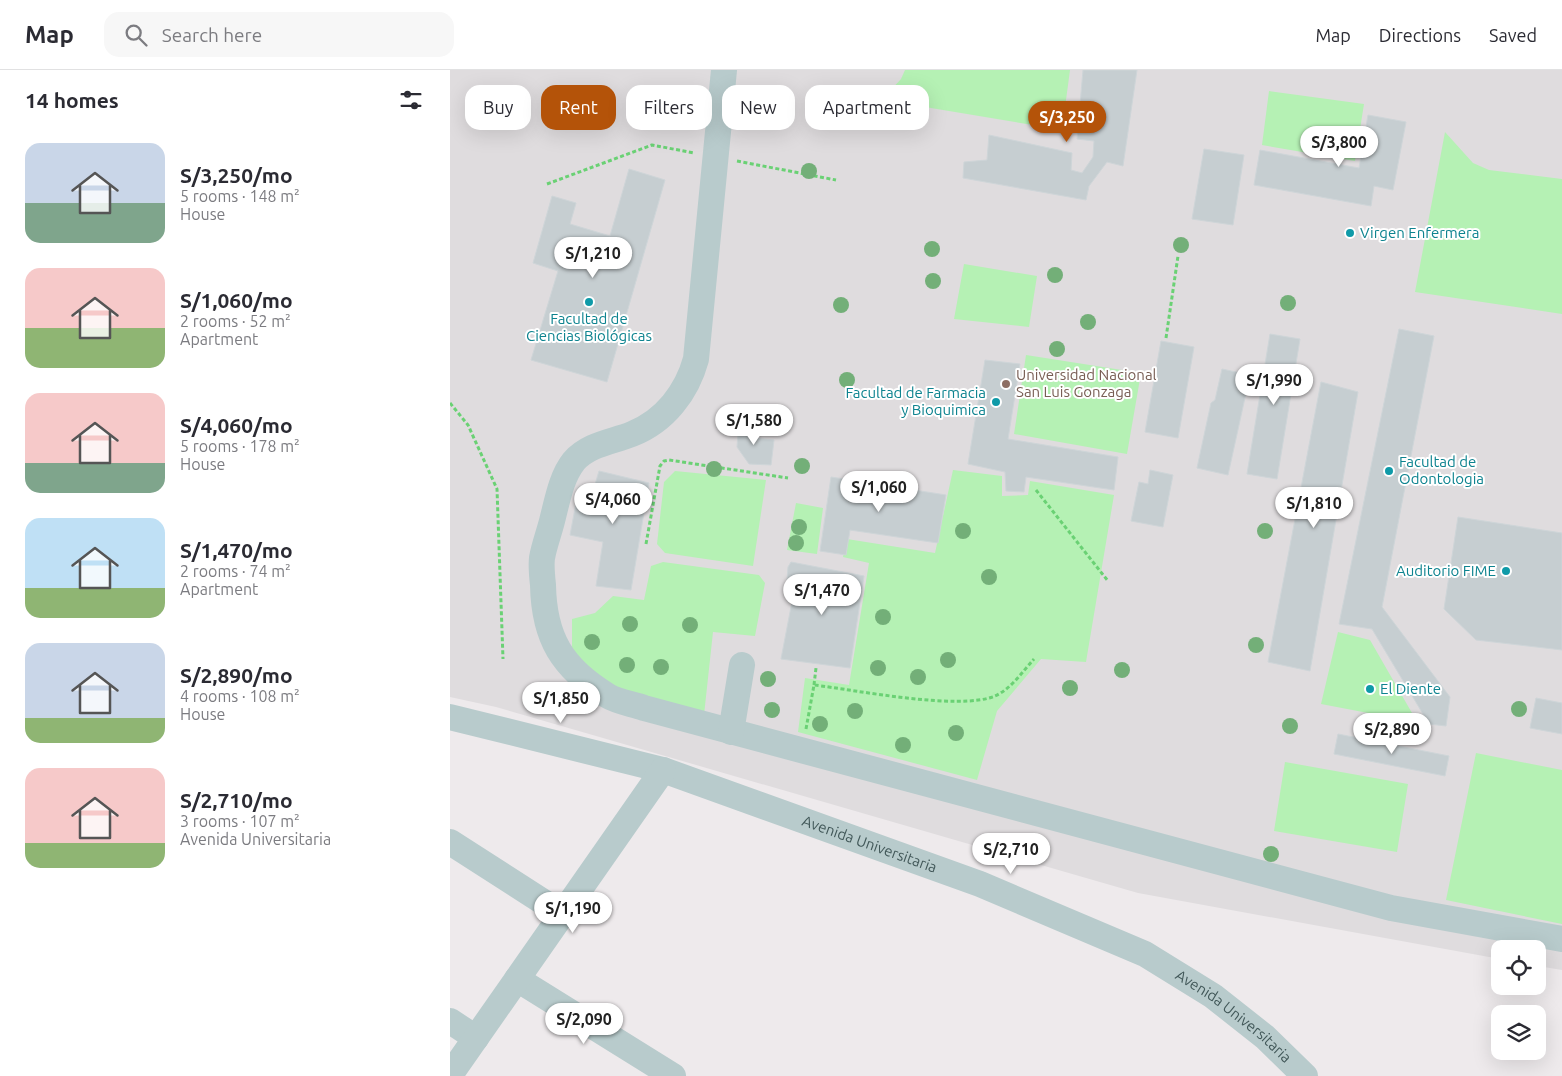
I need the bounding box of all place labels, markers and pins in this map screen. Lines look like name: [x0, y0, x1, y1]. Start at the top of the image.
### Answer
pin: S/3,250: [1021, 100, 1113, 143]
pin: S/3,800: [1293, 126, 1385, 168]
place label: Virgen Enfermera: [1360, 224, 1479, 241]
marker: Virgen Enfermera: [1344, 227, 1356, 239]
pin: S/1,210: [547, 236, 639, 279]
marker: Facultad de Ciencias Biológicas: [583, 296, 595, 308]
place label: Facultad de Ciencias Biológicas: [526, 310, 652, 344]
pin: S/1,990: [1228, 364, 1320, 406]
place label: Universidad Nacional San Luis Gonzaga: [1016, 366, 1157, 400]
marker: Universidad Nacional San Luis Gonzaga: [1000, 378, 1012, 390]
place label: Facultad de Farmacia y Bioquimica: [846, 384, 986, 418]
marker: Facultad de Farmacia y Bioquimica: [990, 396, 1002, 408]
pin: S/1,580: [708, 404, 800, 446]
place label: Facultad de Odontologia: [1399, 453, 1484, 487]
marker: Facultad de Odontologia: [1383, 465, 1395, 477]
pin: S/1,060: [833, 470, 925, 513]
pin: S/4,060: [567, 482, 659, 525]
pin: S/1,810: [1268, 486, 1360, 529]
place label: Auditorio FIME: [1396, 562, 1496, 579]
marker: Auditorio FIME: [1500, 565, 1512, 577]
pin: S/1,470: [776, 574, 868, 616]
place label: El Diente: [1380, 680, 1441, 697]
pin: S/1,850: [515, 682, 607, 724]
marker: El Diente: [1364, 683, 1376, 695]
pin: S/2,890: [1346, 712, 1438, 755]
pin: S/2,710: [965, 832, 1057, 875]
pin: S/1,190: [527, 892, 619, 934]
pin: S/2,090: [538, 1002, 630, 1045]

